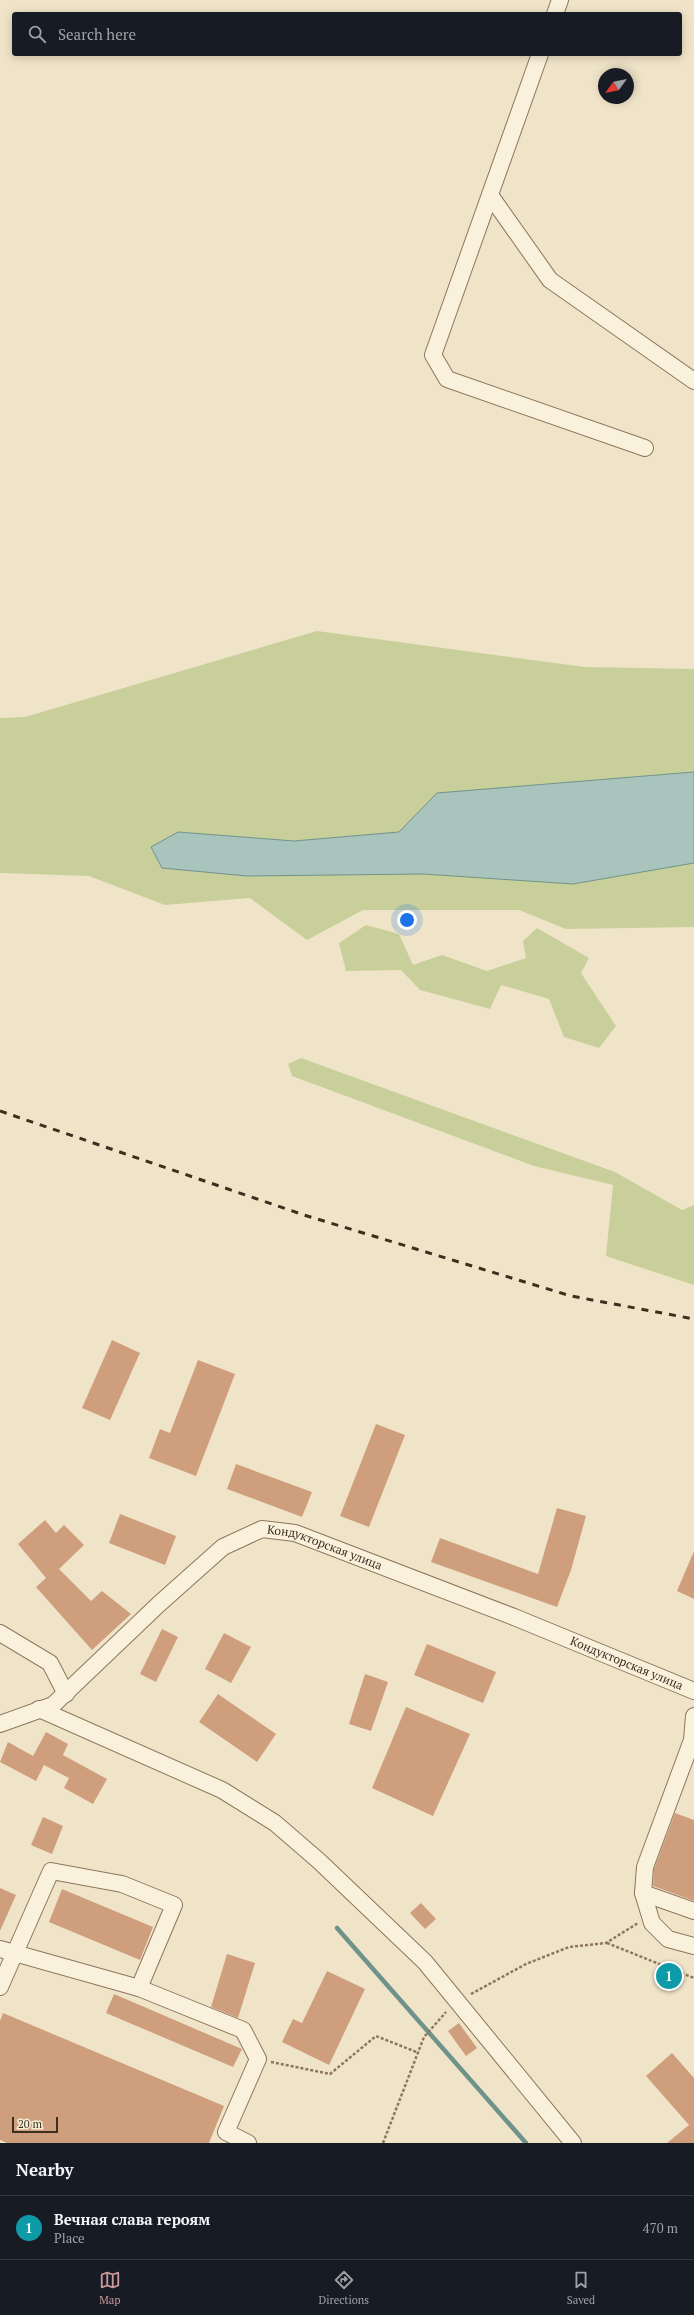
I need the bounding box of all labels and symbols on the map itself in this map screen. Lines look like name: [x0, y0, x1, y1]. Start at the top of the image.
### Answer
north arrow: [598, 68, 634, 104]
your location: [397, 910, 417, 930]
street label: Кондукторская улица: [266, 1522, 384, 1573]
street label: Кондукторская улица: [568, 1633, 686, 1693]
pin: 1: [656, 1961, 682, 1991]
scale bar: [12, 2115, 58, 2134]

